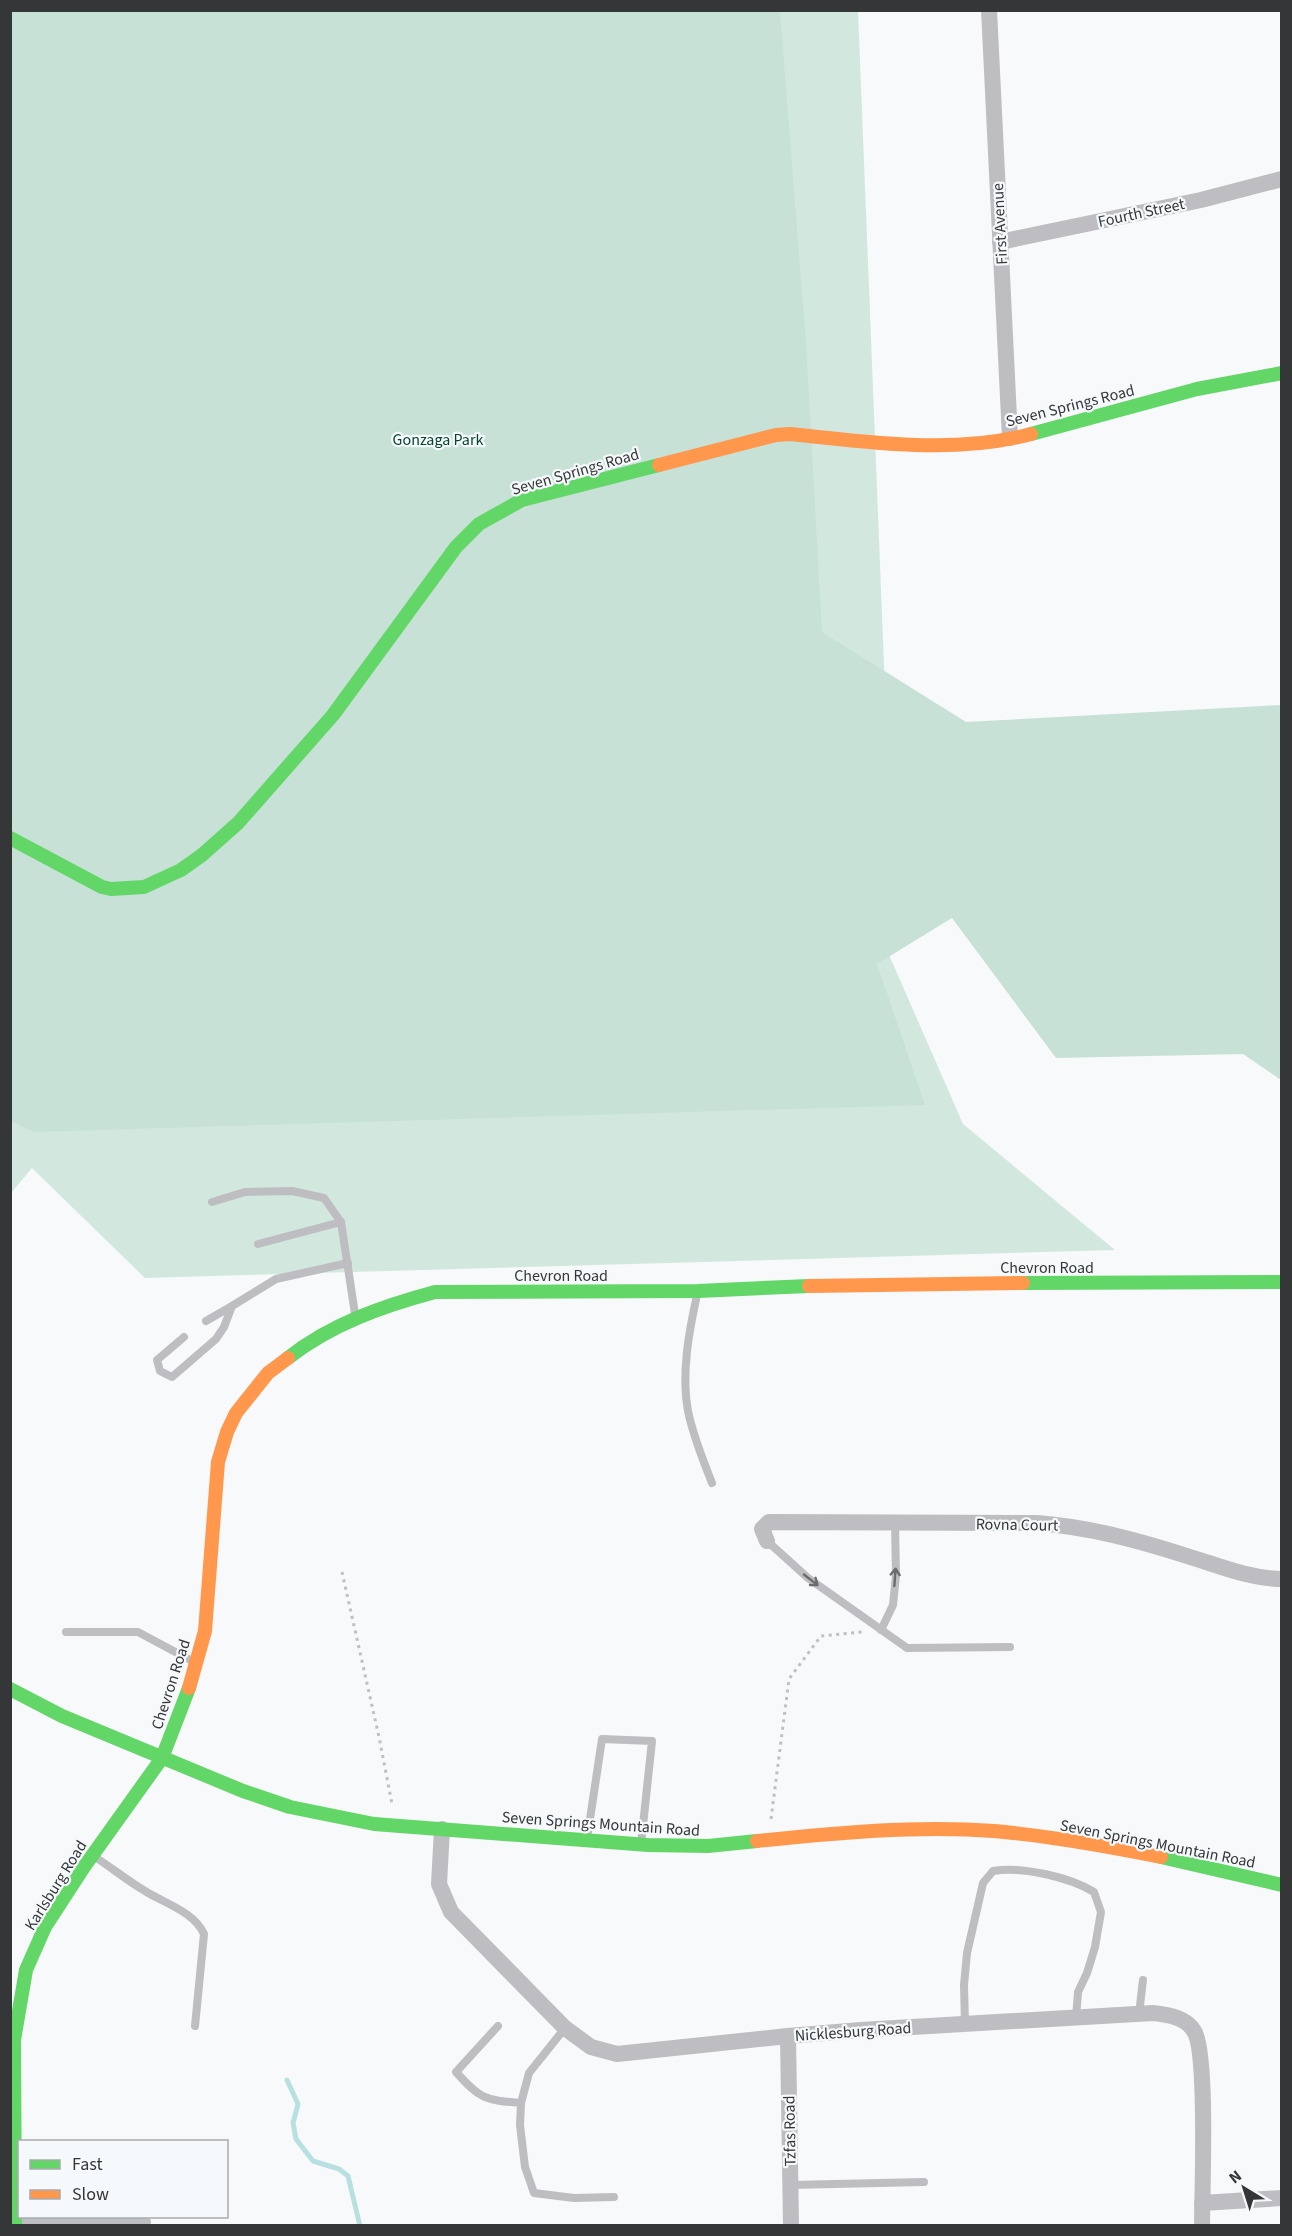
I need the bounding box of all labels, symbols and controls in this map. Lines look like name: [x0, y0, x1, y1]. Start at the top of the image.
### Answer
street label: First Avenue: [987, 183, 1013, 265]
street label: Fourth Street: [1096, 193, 1187, 233]
street label: Seven Springs Road: [1004, 379, 1137, 433]
park label: Gonzaga Park: [393, 429, 483, 451]
street label: Seven Springs Road: [509, 443, 642, 501]
street label: Chevron Road: [1000, 1257, 1094, 1279]
street label: Chevron Road: [514, 1265, 608, 1287]
street label: Rovna Court: [976, 1513, 1059, 1537]
one-way arrow: [890, 1568, 901, 1588]
one-way arrow: [803, 1573, 819, 1586]
street label: Chevron Road: [146, 1636, 196, 1732]
street label: Seven Springs Mountain Road: [501, 1806, 701, 1842]
street label: Seven Springs Mountain Road: [1058, 1814, 1257, 1874]
street label: Karlsburg Road: [19, 1836, 92, 1935]
street label: Nicklesburg Road: [794, 2017, 912, 2047]
street label: Tzfas Road: [778, 2095, 802, 2167]
legend: [18, 2140, 228, 2218]
text: Fast: [72, 2152, 103, 2177]
north arrow: [1214, 2158, 1274, 2218]
text: N: [1224, 2165, 1246, 2189]
text: Slow: [72, 2182, 109, 2207]

